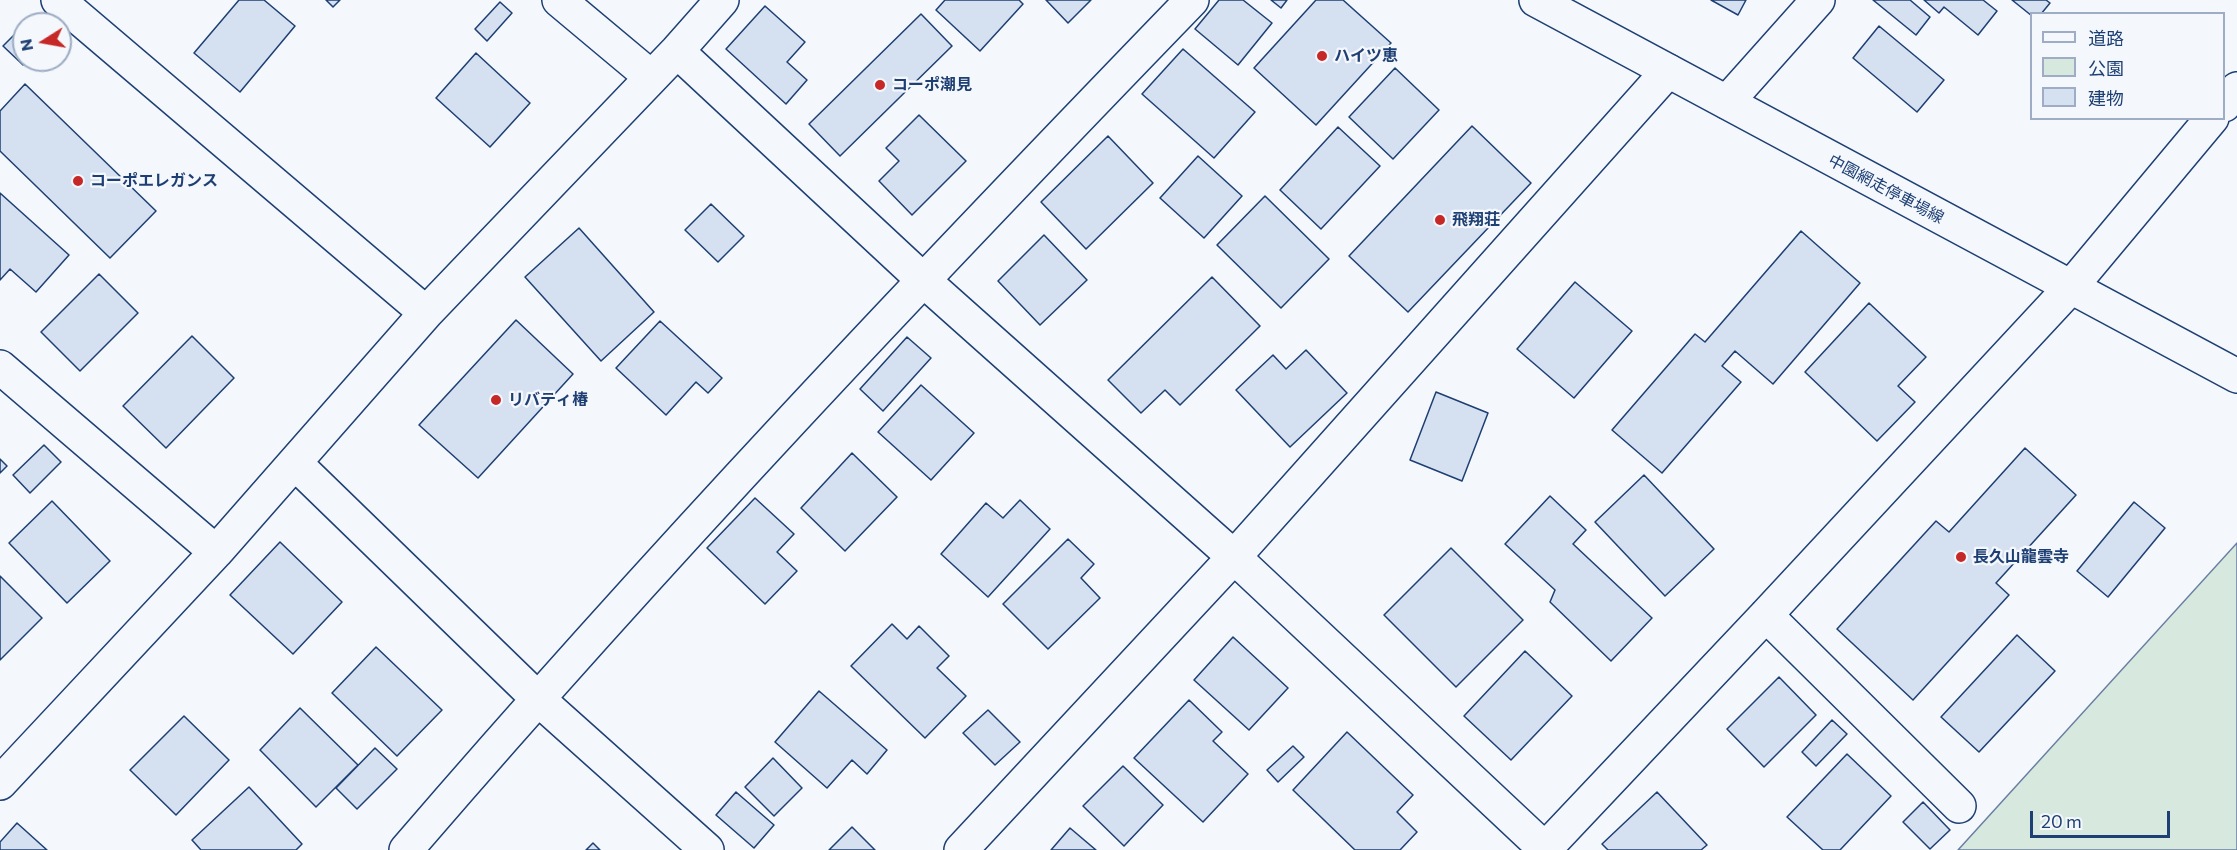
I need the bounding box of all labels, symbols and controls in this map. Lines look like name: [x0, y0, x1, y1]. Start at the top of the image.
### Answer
north arrow: [12, 12, 72, 72]
legend: [2030, 12, 2225, 120]
text: 道路: [2088, 27, 2124, 49]
text: N: [15, 37, 36, 53]
place label: ハイツ恵: [1334, 46, 1398, 66]
marker: ハイツ恵: [1315, 49, 1329, 63]
text: 公園: [2088, 57, 2124, 79]
place label: コーポ潮見: [892, 75, 972, 95]
marker: コーポ潮見: [873, 78, 887, 92]
text: 建物: [2088, 87, 2124, 109]
street label: 中園網走停車場線: [1825, 150, 1947, 228]
place label: コーポエレガンス: [90, 171, 218, 191]
marker: コーポエレガンス: [71, 174, 85, 188]
place label: 飛翔荘: [1452, 210, 1500, 230]
marker: 飛翔荘: [1433, 213, 1447, 227]
place label: リバティ椿: [508, 390, 588, 410]
marker: リバティ椿: [489, 393, 503, 407]
place label: 長久山龍雲寺: [1973, 547, 2069, 567]
marker: 長久山龍雲寺: [1954, 550, 1968, 564]
scale bar: [2033, 799, 2172, 837]
text: 20 m: [2041, 810, 2082, 832]

